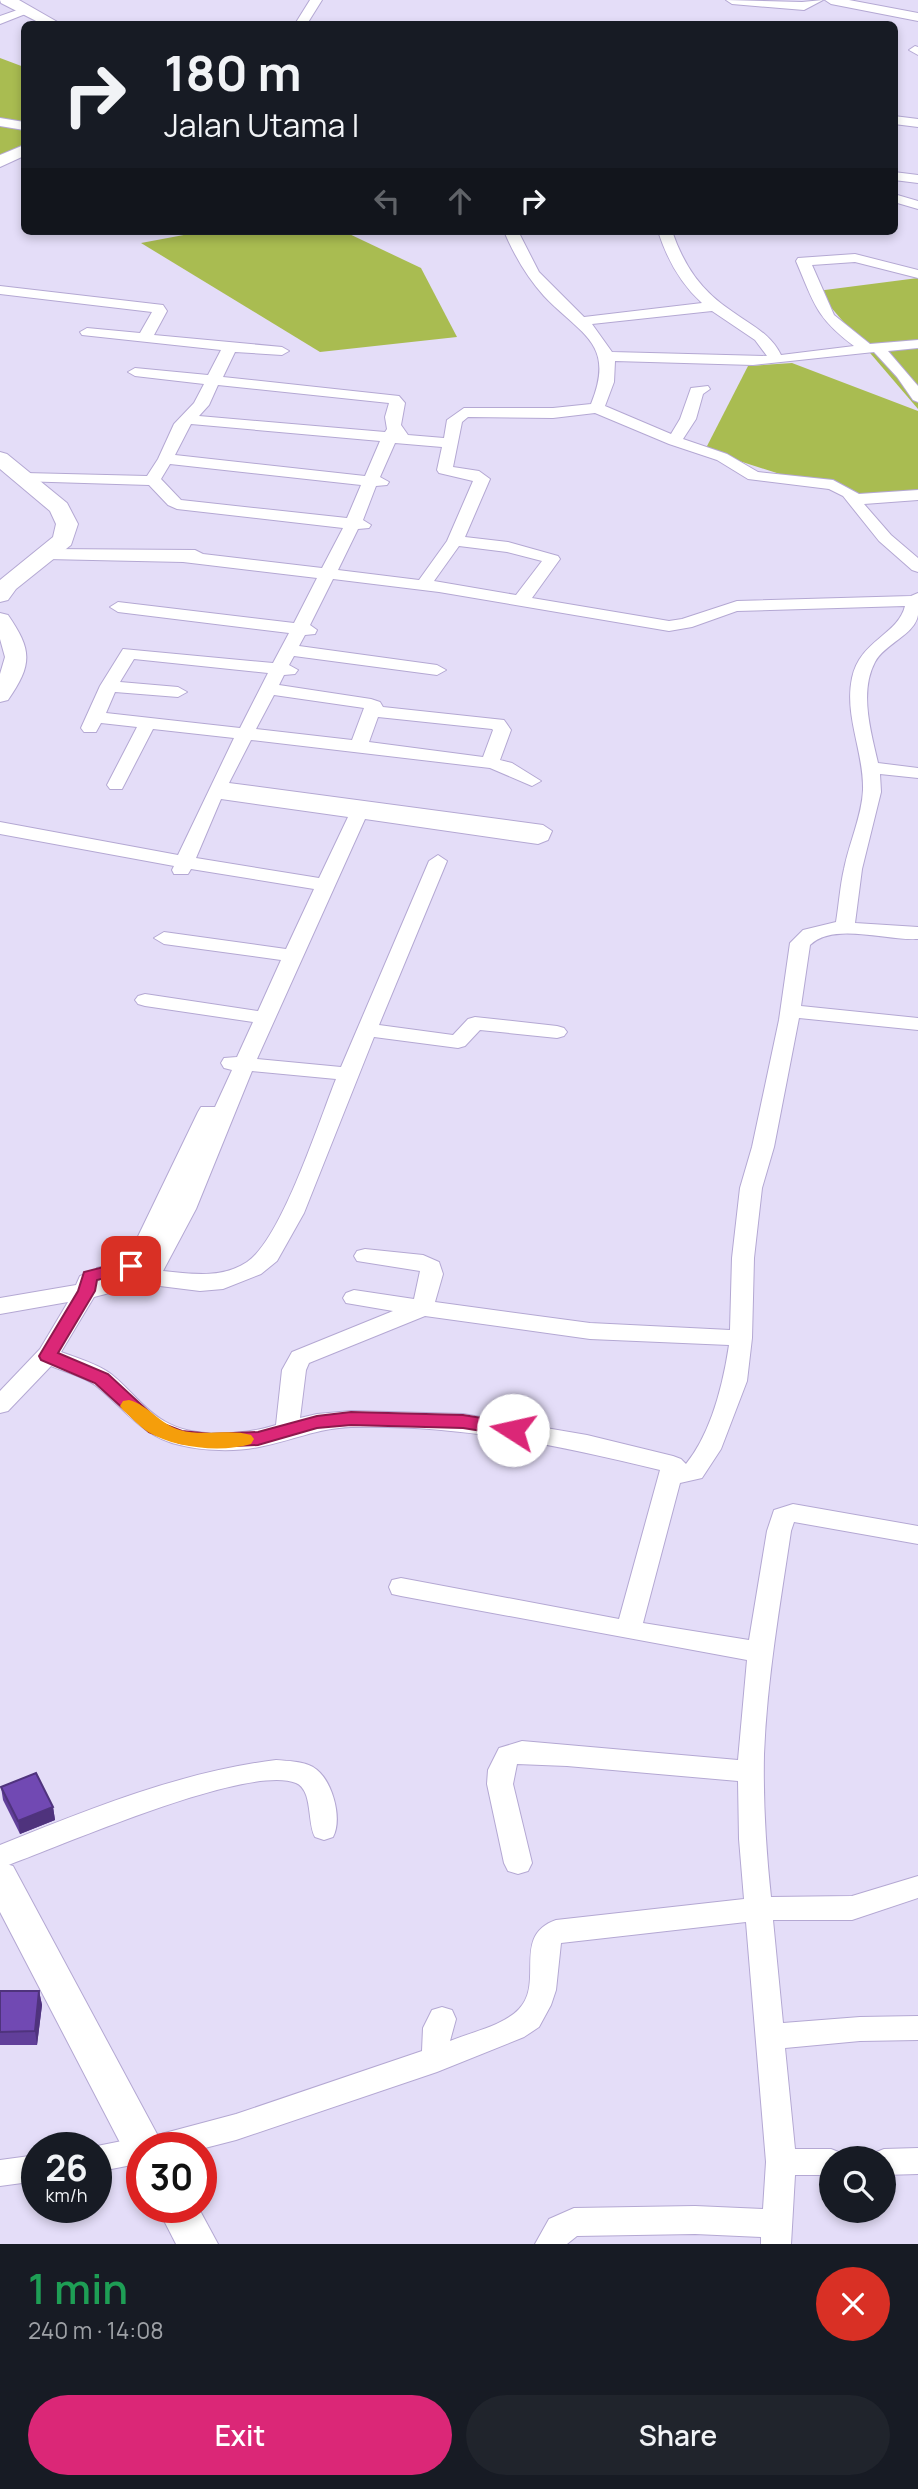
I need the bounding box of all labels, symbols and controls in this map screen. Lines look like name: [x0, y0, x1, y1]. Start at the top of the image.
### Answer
text: 180 m: [164, 39, 302, 106]
icon: right: [49, 49, 140, 140]
text: Jalan Utama I: [164, 103, 359, 147]
icon: left: [368, 182, 406, 220]
icon: ahead: [441, 182, 479, 220]
icon: right: [514, 182, 552, 220]
pin: [101, 1236, 161, 1296]
icon: arrive: [112, 1247, 150, 1285]
position arrow: [476, 1393, 550, 1467]
speed limit sign: 30: [126, 2132, 217, 2223]
text: 26: [45, 2144, 88, 2192]
map controls: [819, 2146, 896, 2223]
button: search: [819, 2146, 896, 2223]
text: km/h: [46, 2183, 87, 2207]
text: 1 min: [28, 2259, 128, 2317]
button: close: [816, 2267, 890, 2341]
text: 240 m · 14:08: [28, 2314, 164, 2346]
button: Exit: [28, 2395, 452, 2475]
button: Share: [466, 2395, 890, 2475]

